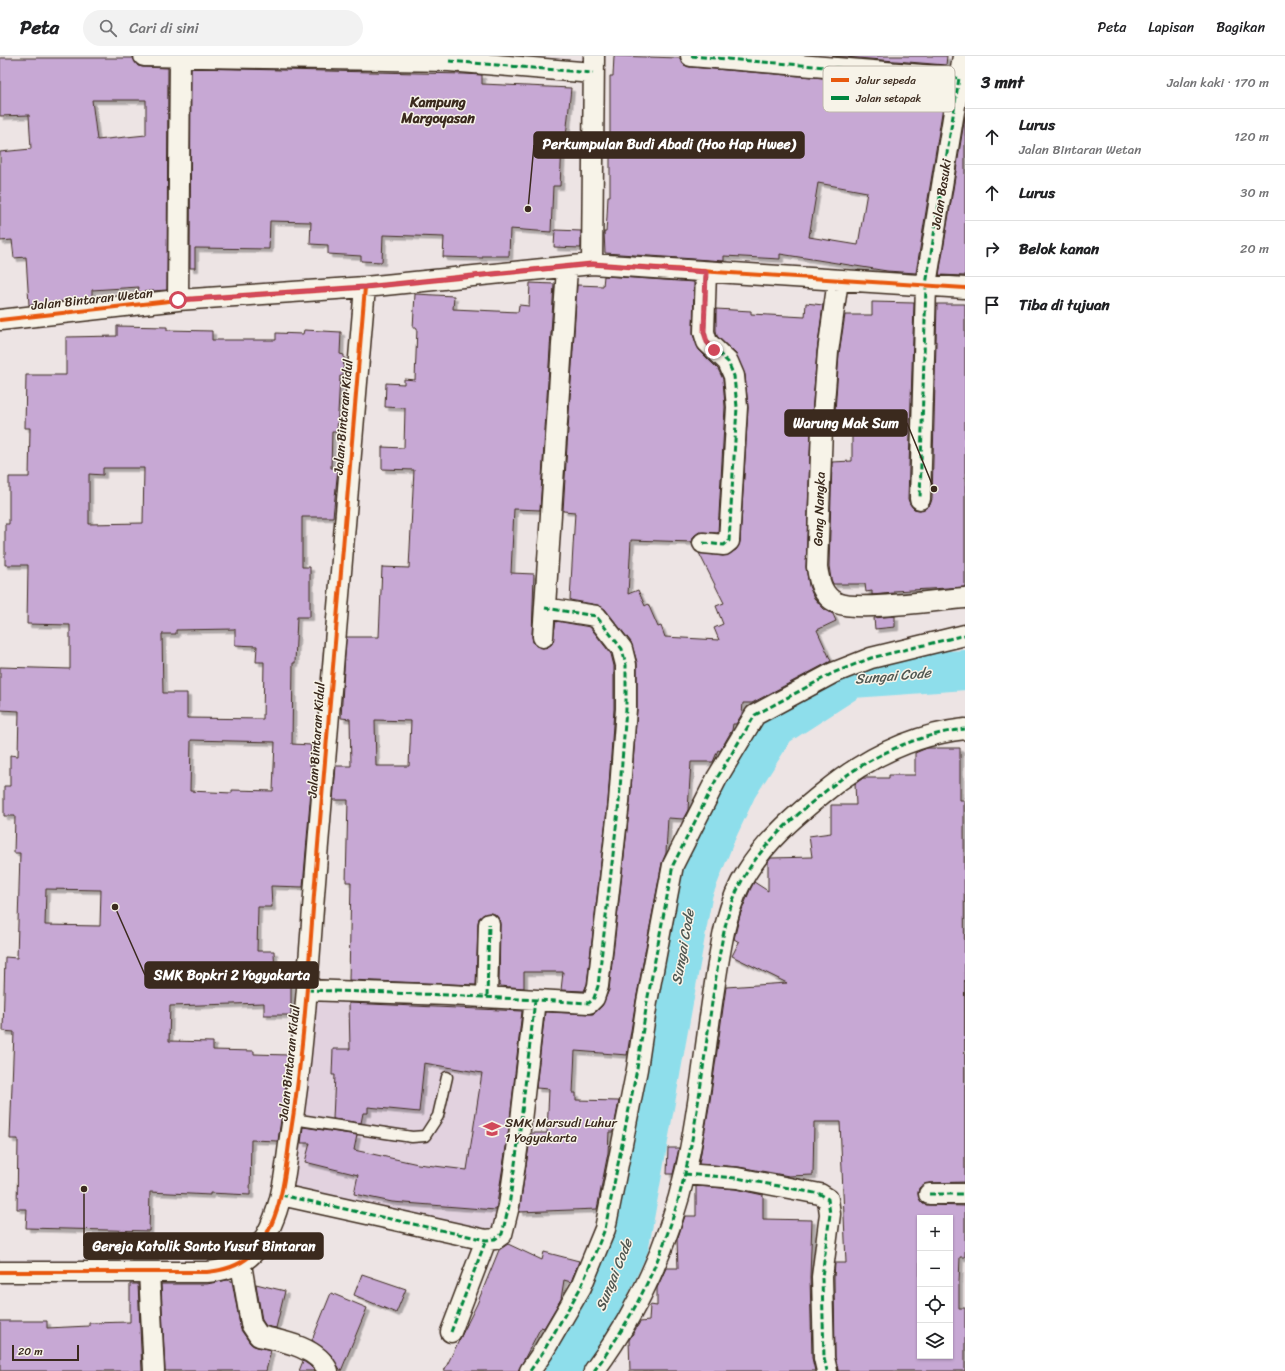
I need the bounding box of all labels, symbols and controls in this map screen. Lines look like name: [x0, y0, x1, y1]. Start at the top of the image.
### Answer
search box: [83, 10, 363, 46]
text: Peta: [20, 11, 59, 44]
text: Cari di sini: [129, 15, 199, 41]
text: Peta: [1097, 15, 1126, 40]
text: Lapisan: [1148, 15, 1194, 40]
text: Bagikan: [1216, 15, 1265, 40]
icon: search: [97, 17, 119, 39]
legend: [823, 66, 955, 112]
text: 3 mnt: [981, 67, 1024, 97]
text: Jalur sepeda: [855, 71, 916, 90]
text: Jalan kaki · 170 m: [1167, 71, 1269, 94]
text: Jalan setapak: [855, 89, 922, 108]
district label: Kampung Margoyasan: [400, 90, 475, 131]
text: Lurus: [1019, 112, 1055, 138]
text: 120 m: [1234, 125, 1269, 148]
icon: ahead: [981, 126, 1003, 148]
callout: Perkumpulan Budi Abadi (Hoo Hap Hwee): [534, 132, 804, 158]
text: Perkumpulan Budi Abadi (Hoo Hap Hwee): [542, 132, 797, 157]
text: Jalan Bintaran Wetan: [1019, 138, 1141, 161]
street label: Jalan Basuki: [924, 157, 958, 232]
text: Lurus: [1019, 180, 1055, 206]
text: 30 m: [1240, 181, 1269, 204]
icon: ahead: [981, 182, 1003, 204]
text: Belok kanan: [1019, 236, 1099, 262]
text: 20 m: [1240, 237, 1269, 260]
icon: right: [981, 238, 1003, 260]
street label: Jalan Bintaran Wetan: [29, 281, 154, 317]
route start: [169, 291, 187, 309]
text: Tiba di tujuan: [1019, 292, 1110, 318]
icon: arrive: [981, 294, 1003, 316]
route end: [705, 341, 723, 359]
street label: Jalan Bintaran Kidul: [326, 358, 360, 477]
callout: Warung Mak Sum: [785, 410, 907, 436]
text: Warung Mak Sum: [793, 411, 899, 436]
street label: Gang Nangka: [806, 471, 832, 547]
water label: Sungai Code: [854, 660, 934, 692]
street label: Jalan Bintaran Kidul: [300, 681, 332, 800]
water label: Sungai Code: [664, 906, 702, 987]
callout: SMK Bopkri 2 Yogyakarta: [145, 962, 318, 988]
text: SMK Bopkri 2 Yogyakarta: [153, 963, 311, 988]
street label: Jalan Bintaran Kidul: [271, 1004, 307, 1123]
place label: SMK Marsudi Luhur 1 Yogyakarta: [505, 1111, 617, 1149]
school or university icon: SMK Marsudi Luhur 1 Yogyakarta: [482, 1119, 502, 1139]
map controls: [917, 1215, 953, 1359]
button: +: [917, 1215, 953, 1251]
callout: Gereja Katolik Santo Yusuf Bintaran: [84, 1233, 323, 1259]
water label: Sungai Code: [588, 1233, 640, 1315]
text: Gereja Katolik Santo Yusuf Bintaran: [92, 1234, 316, 1259]
button: −: [917, 1251, 953, 1287]
button: locate: [917, 1287, 953, 1323]
button: layers: [917, 1323, 953, 1359]
text: 20 m: [18, 1342, 43, 1361]
scale bar: [12, 1343, 79, 1362]

